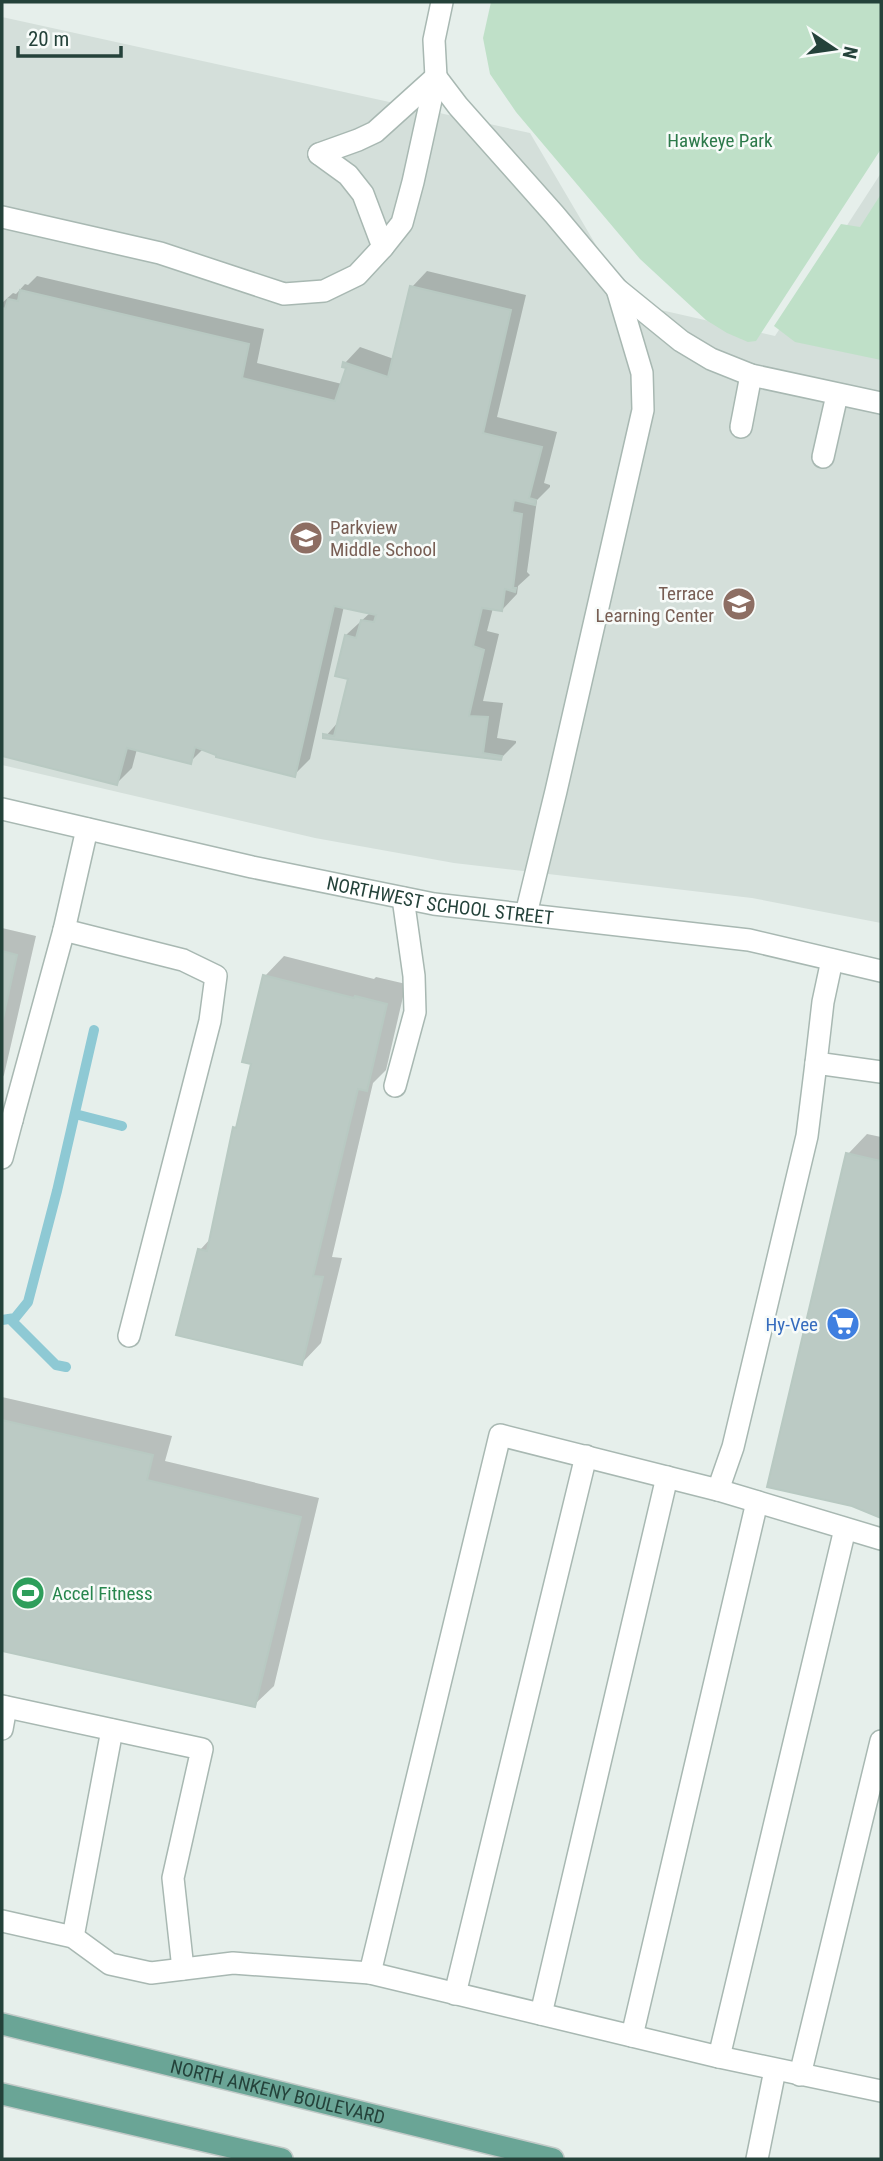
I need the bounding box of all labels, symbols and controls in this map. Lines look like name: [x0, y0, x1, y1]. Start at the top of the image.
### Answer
scale bar: [18, 14, 121, 58]
north arrow: [799, 14, 869, 84]
text: 20 m: [28, 27, 69, 51]
text: N: [838, 44, 863, 61]
park label: Hawkeye Park: [667, 129, 773, 152]
place label: Parkview Middle School: [330, 516, 436, 561]
school or university icon: Parkview Middle School: [287, 519, 325, 557]
place label: Terrace Learning Center: [595, 582, 714, 627]
school or university icon: Terrace Learning Center: [720, 585, 758, 623]
street label: NORTHWEST SCHOOL STREET: [325, 871, 555, 930]
supermarket icon: Hy-Vee: [824, 1305, 862, 1343]
place label: Hy-Vee: [766, 1313, 818, 1336]
sports icon: Accel Fitness: [9, 1574, 47, 1612]
place label: Accel Fitness: [52, 1582, 153, 1605]
street label: NORTH ANKENY BOULEVARD: [168, 2055, 387, 2129]

